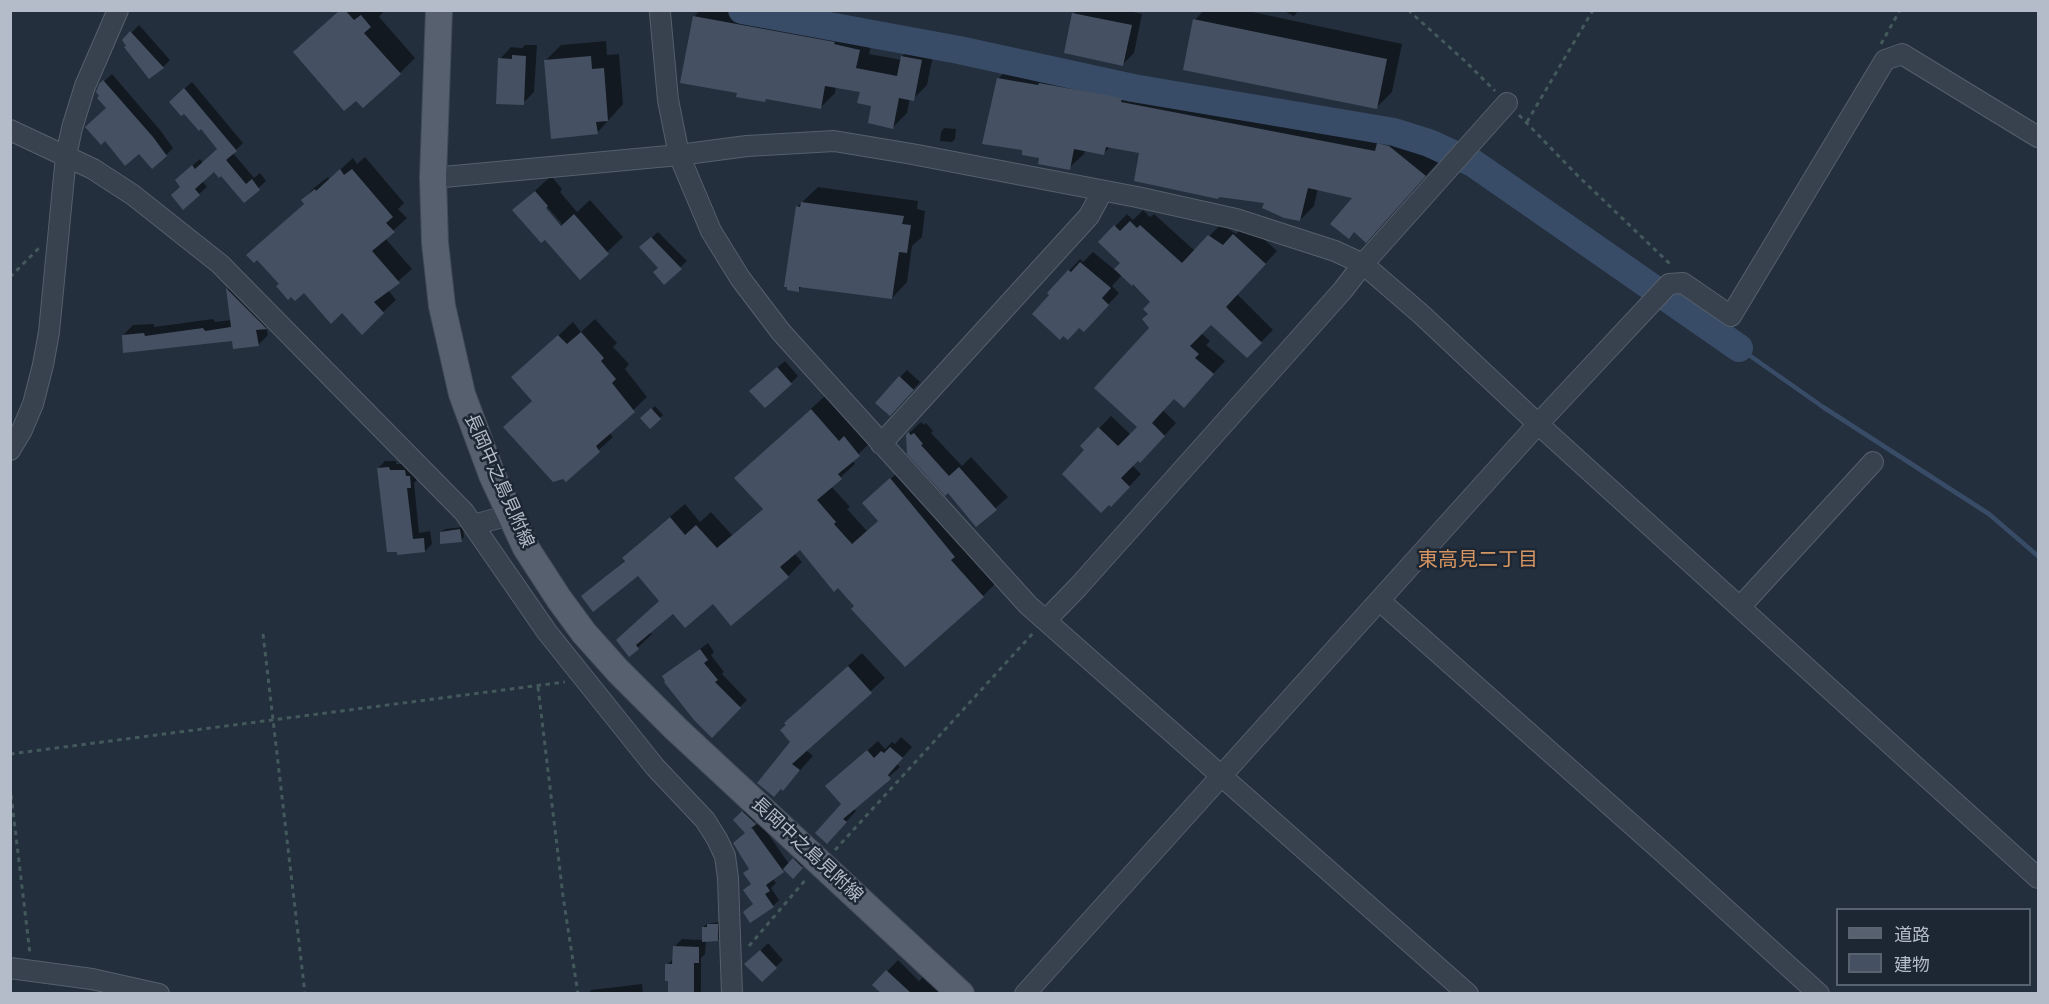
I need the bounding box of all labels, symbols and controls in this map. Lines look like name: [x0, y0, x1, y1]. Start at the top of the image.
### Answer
street label: 長岡中之島見附線: [460, 411, 538, 551]
district label: 東高見二丁目: [1418, 548, 1538, 572]
street label: 長岡中之島見附線: [747, 793, 867, 907]
legend: [1836, 908, 2031, 986]
text: 道路: [1894, 922, 1930, 946]
text: 建物: [1894, 952, 1930, 976]

